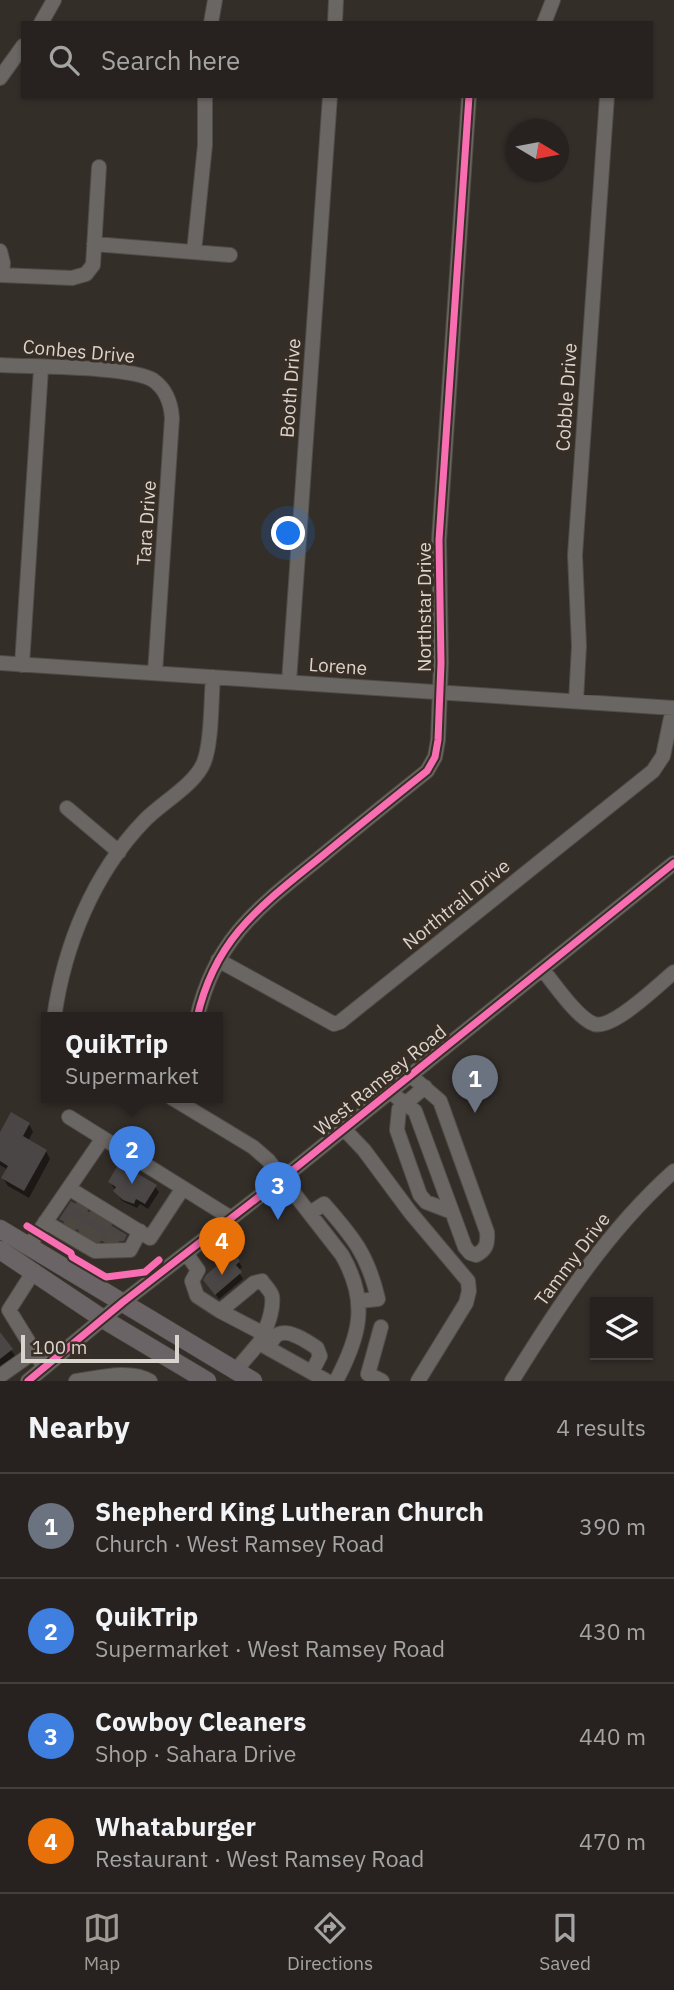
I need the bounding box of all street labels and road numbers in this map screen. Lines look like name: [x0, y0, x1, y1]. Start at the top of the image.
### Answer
street label: Conbes Drive: [22, 334, 136, 368]
street label: Booth Drive: [275, 337, 305, 439]
street label: Cobble Drive: [550, 342, 582, 452]
street label: Tara Drive: [131, 480, 161, 566]
street label: Northstar Drive: [412, 542, 436, 672]
street label: Lorene: [308, 652, 368, 680]
street label: Northtrail Drive: [398, 854, 514, 954]
street label: West Ramsey Road: [309, 1019, 451, 1141]
street label: Tammy Drive: [529, 1208, 615, 1310]

